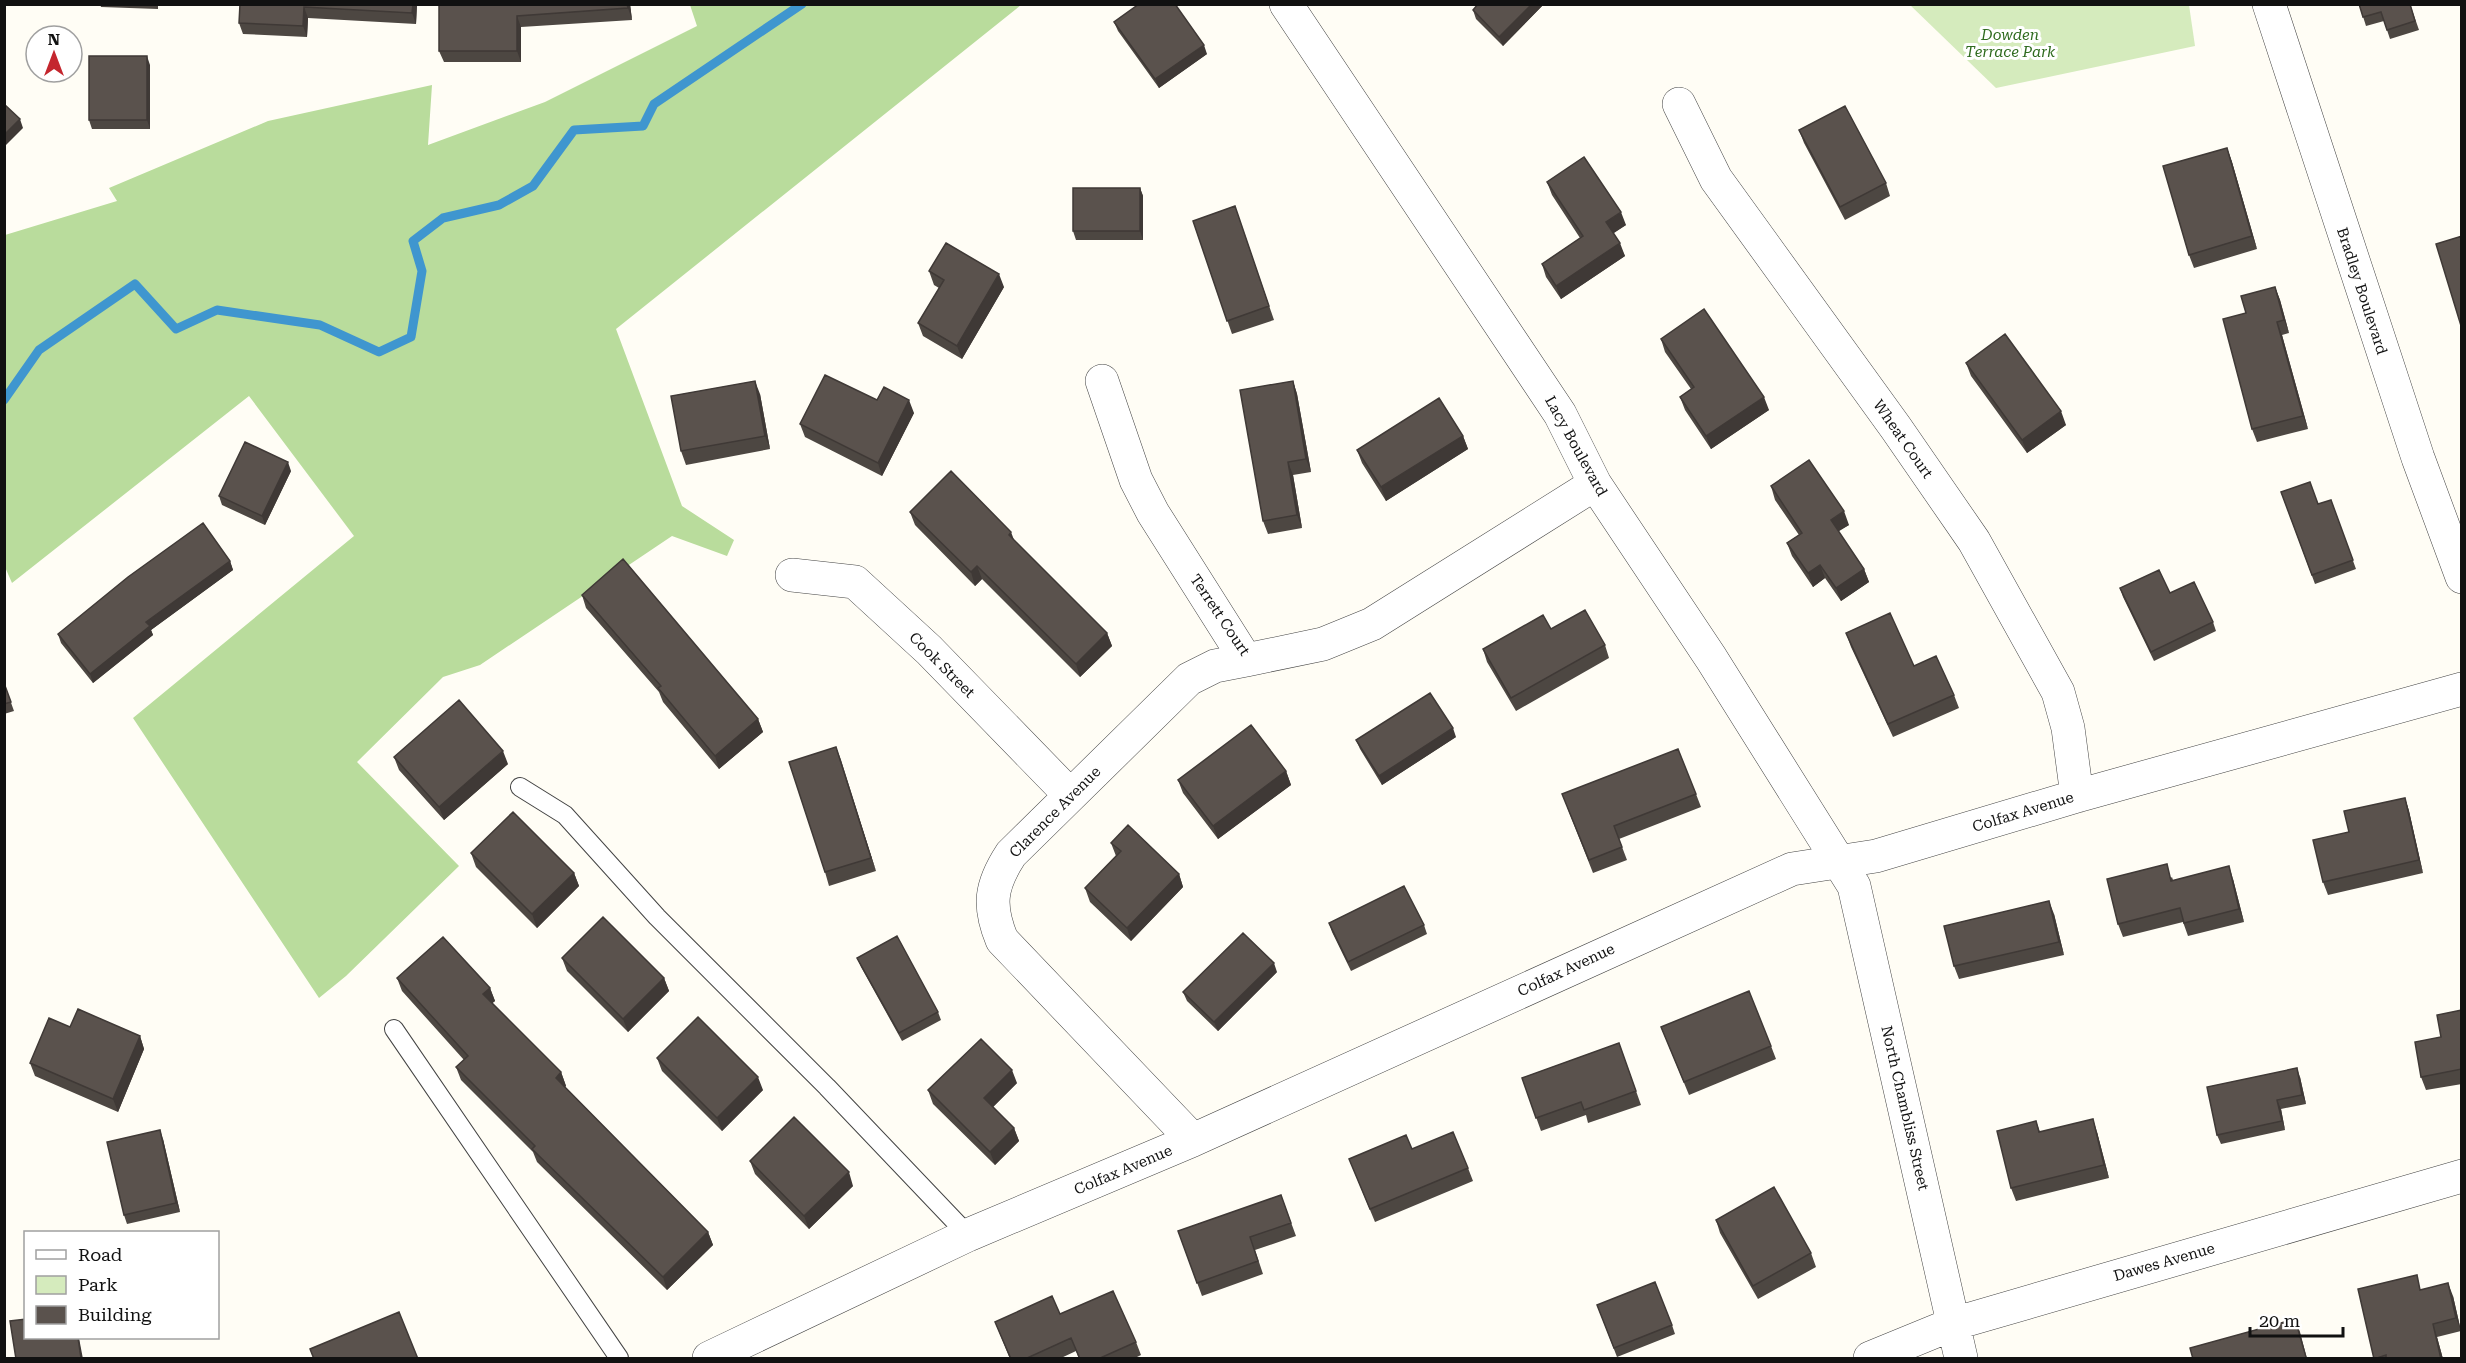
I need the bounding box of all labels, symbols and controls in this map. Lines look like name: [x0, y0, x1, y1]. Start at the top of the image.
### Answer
north arrow: [24, 24, 84, 84]
park label: Dowden Terrace Park: [1965, 26, 2056, 61]
text: N: [48, 30, 60, 49]
street label: Bradley Boulevard: [2333, 225, 2391, 357]
street label: Lacy Boulevard: [1541, 393, 1611, 500]
street label: Wheat Court: [1869, 396, 1937, 482]
street label: Terrett Court: [1186, 571, 1254, 659]
street label: Cook Street: [905, 628, 979, 702]
street label: Clarence Avenue: [1006, 763, 1104, 861]
street label: Colfax Avenue: [1970, 788, 2076, 836]
street label: Colfax Avenue: [1515, 940, 1617, 1000]
street label: North Chambliss Street: [1877, 1024, 1933, 1193]
street label: Colfax Avenue: [1071, 1141, 1175, 1199]
legend: [24, 1231, 219, 1339]
street label: Dawes Avenue: [2111, 1239, 2217, 1285]
text: Road: [78, 1244, 123, 1265]
text: Park: [78, 1274, 118, 1295]
scale bar: [2250, 1300, 2343, 1338]
text: Building: [78, 1304, 152, 1325]
text: 20 m: [2259, 1310, 2300, 1331]

